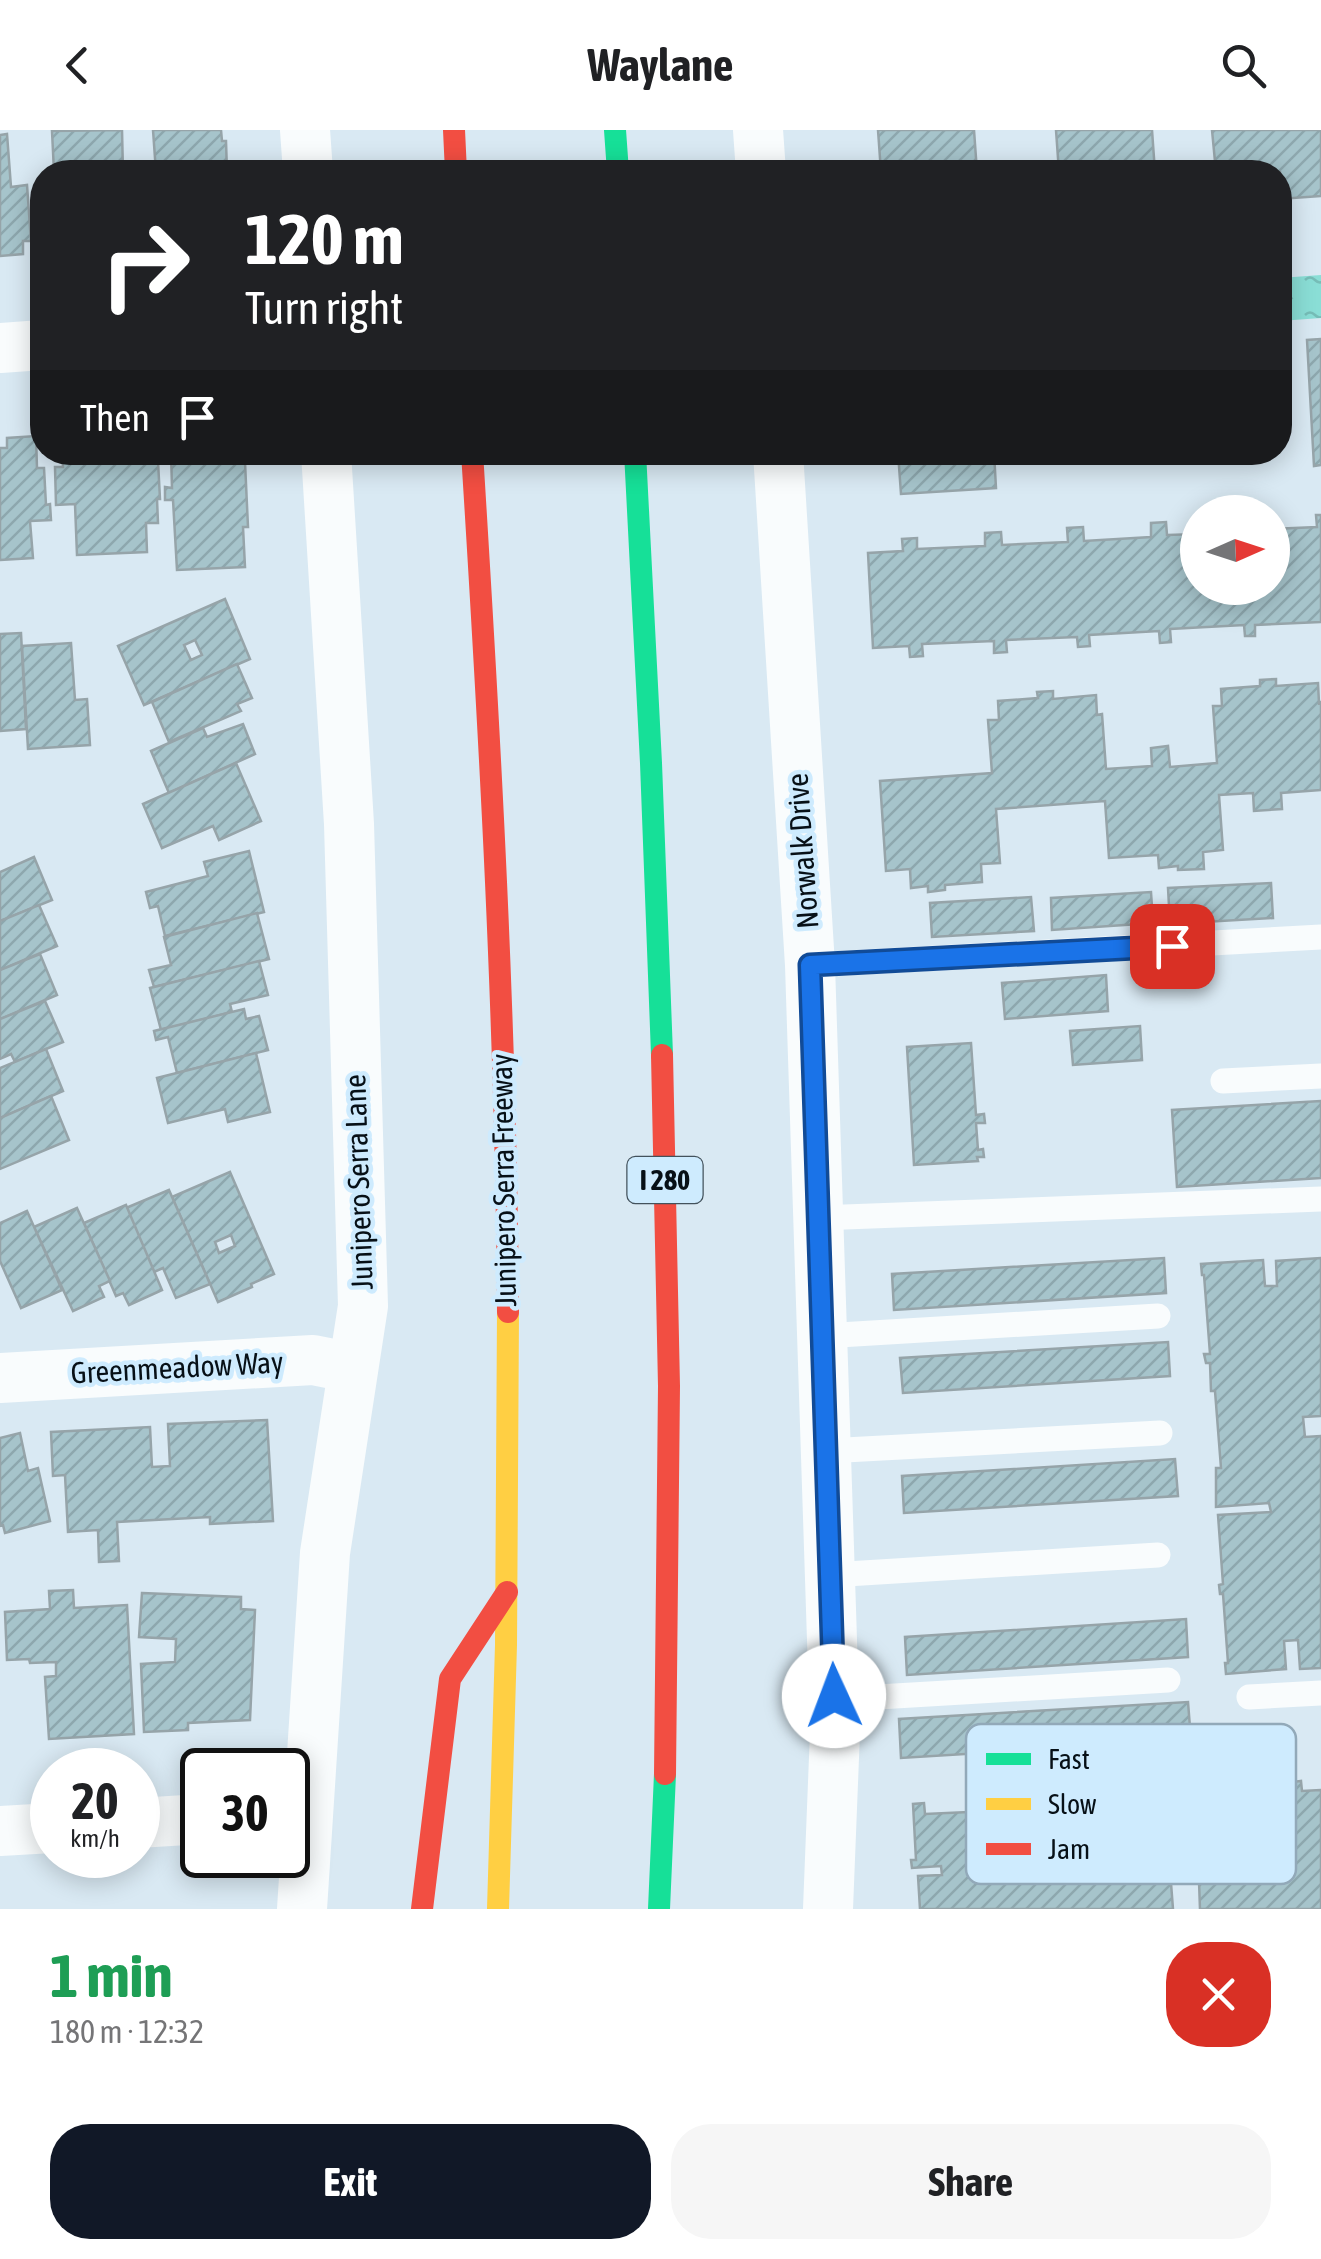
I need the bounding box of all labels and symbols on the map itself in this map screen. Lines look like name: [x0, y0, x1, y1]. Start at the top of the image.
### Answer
north arrow: [1180, 495, 1290, 605]
street label: Norwalk Drive: [780, 772, 824, 930]
pin: [1130, 904, 1215, 989]
street label: Junipero Serra Freeway: [484, 1053, 522, 1307]
street label: Junipero Serra Lane: [337, 1074, 379, 1290]
road number: I 280: [628, 1157, 702, 1203]
street label: Greenmeadow Way: [70, 1344, 284, 1390]
position arrow: [782, 1644, 886, 1748]
legend: [966, 1724, 1296, 1884]
text: Fast: [1048, 1743, 1090, 1775]
speed limit sign: 30: [180, 1748, 310, 1878]
text: Slow: [1048, 1788, 1097, 1820]
text: Jam: [1048, 1833, 1090, 1865]

